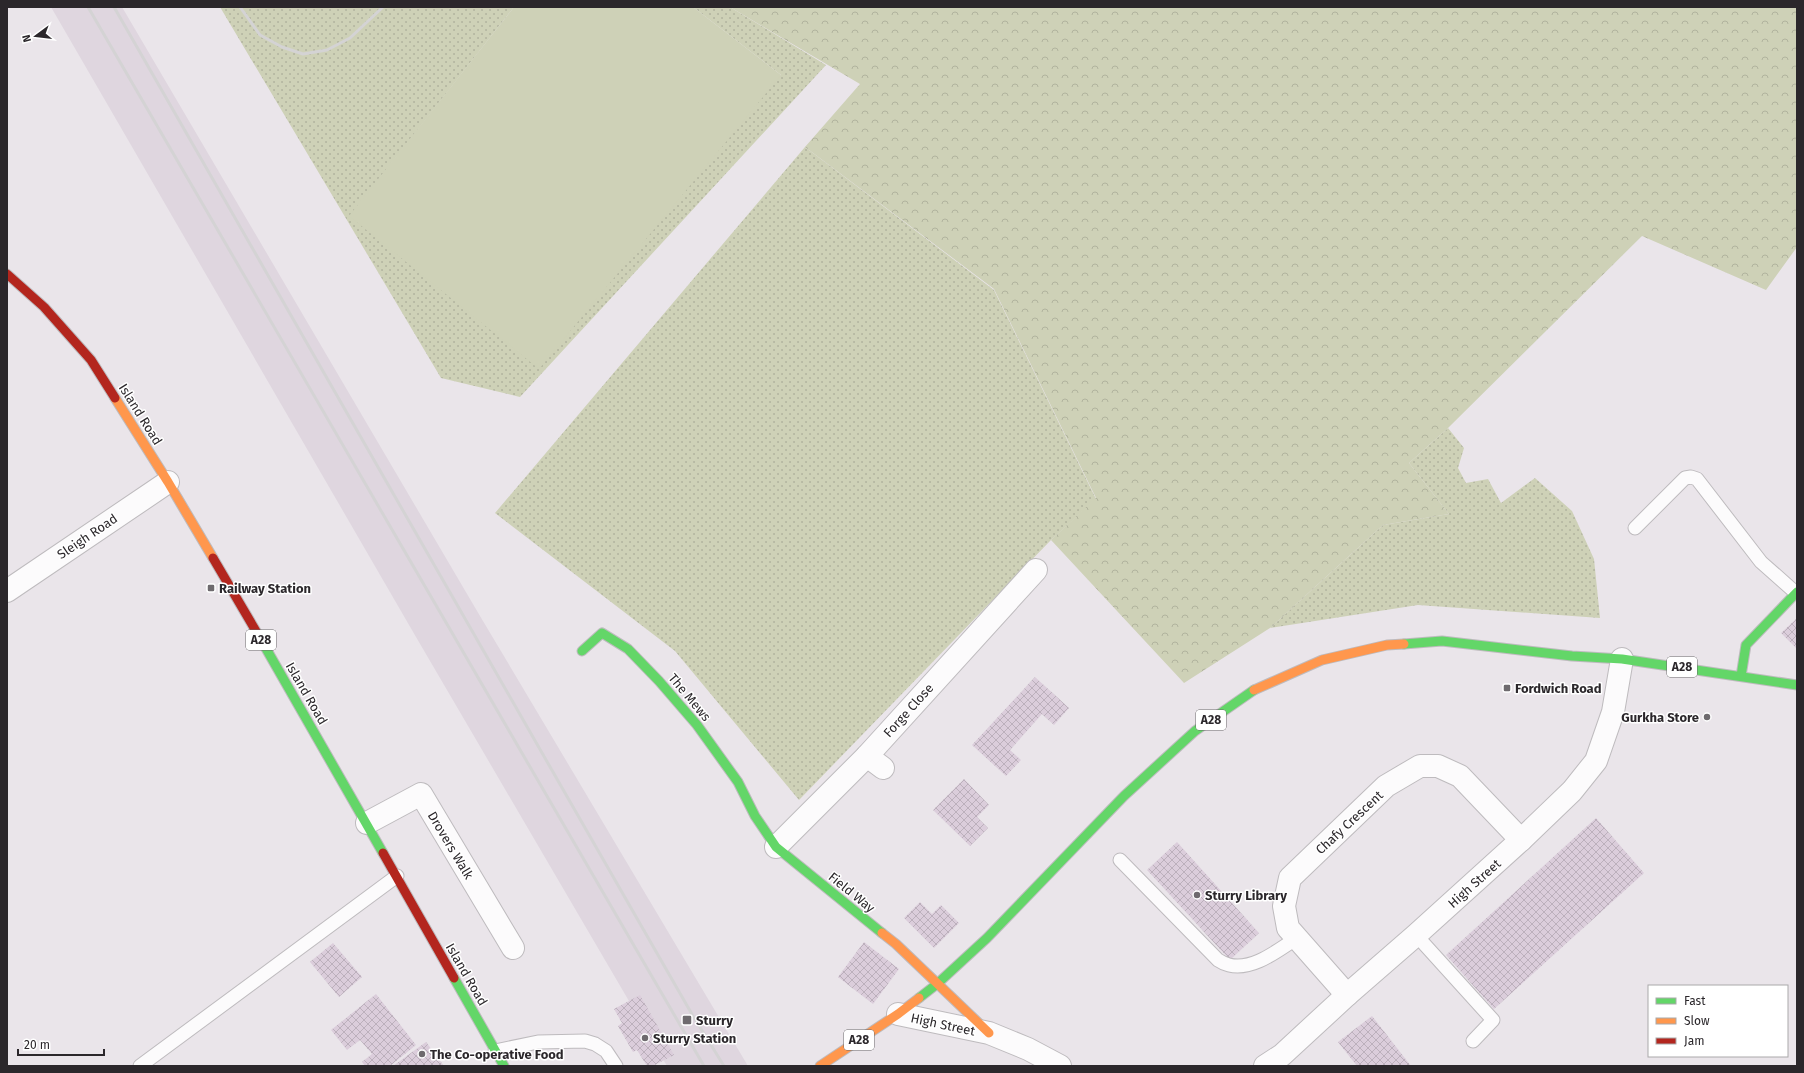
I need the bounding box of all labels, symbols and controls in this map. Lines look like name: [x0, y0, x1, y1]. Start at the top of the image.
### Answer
north arrow: [16, 16, 56, 56]
text: N: [20, 33, 34, 44]
street label: Island Road: [116, 381, 165, 448]
street label: Sleigh Road: [54, 511, 120, 562]
place label: Railway Station: [219, 581, 311, 596]
marker: Railway Station: [206, 583, 216, 593]
road number: A28: [246, 630, 276, 650]
road number: A28: [1667, 657, 1697, 677]
street label: Island Road: [283, 659, 330, 727]
street label: The Mews: [665, 670, 714, 724]
street label: Forge Close: [880, 680, 936, 740]
place label: Fordwich Road: [1515, 681, 1602, 696]
marker: Fordwich Road: [1502, 683, 1512, 693]
road number: A28: [1196, 710, 1226, 730]
place label: Gurkha Store: [1621, 710, 1699, 725]
marker: Gurkha Store: [1702, 712, 1712, 722]
street label: Chafy Crescent: [1313, 787, 1386, 857]
street label: Drovers Walk: [425, 809, 477, 882]
street label: High Street: [1445, 856, 1504, 911]
street label: Field Way: [825, 869, 878, 916]
place label: Sturry Library: [1205, 888, 1287, 903]
marker: Sturry Library: [1192, 890, 1202, 900]
street label: Island Road: [443, 940, 490, 1008]
legend: [1648, 985, 1788, 1057]
text: Fast: [1684, 994, 1706, 1008]
street label: High Street: [909, 1010, 977, 1039]
place label: Sturry: [696, 1013, 733, 1028]
marker: Sturry: [681, 1014, 693, 1026]
text: Slow: [1684, 1014, 1710, 1028]
road number: A28: [844, 1030, 874, 1050]
scale bar: [18, 1031, 104, 1057]
place label: Sturry Station: [653, 1031, 736, 1046]
marker: Sturry Station: [640, 1033, 650, 1043]
text: Jam: [1684, 1034, 1704, 1048]
text: 20 m: [24, 1038, 50, 1052]
place label: The Co-operative Food: [430, 1047, 564, 1062]
marker: The Co-operative Food: [417, 1049, 427, 1059]

